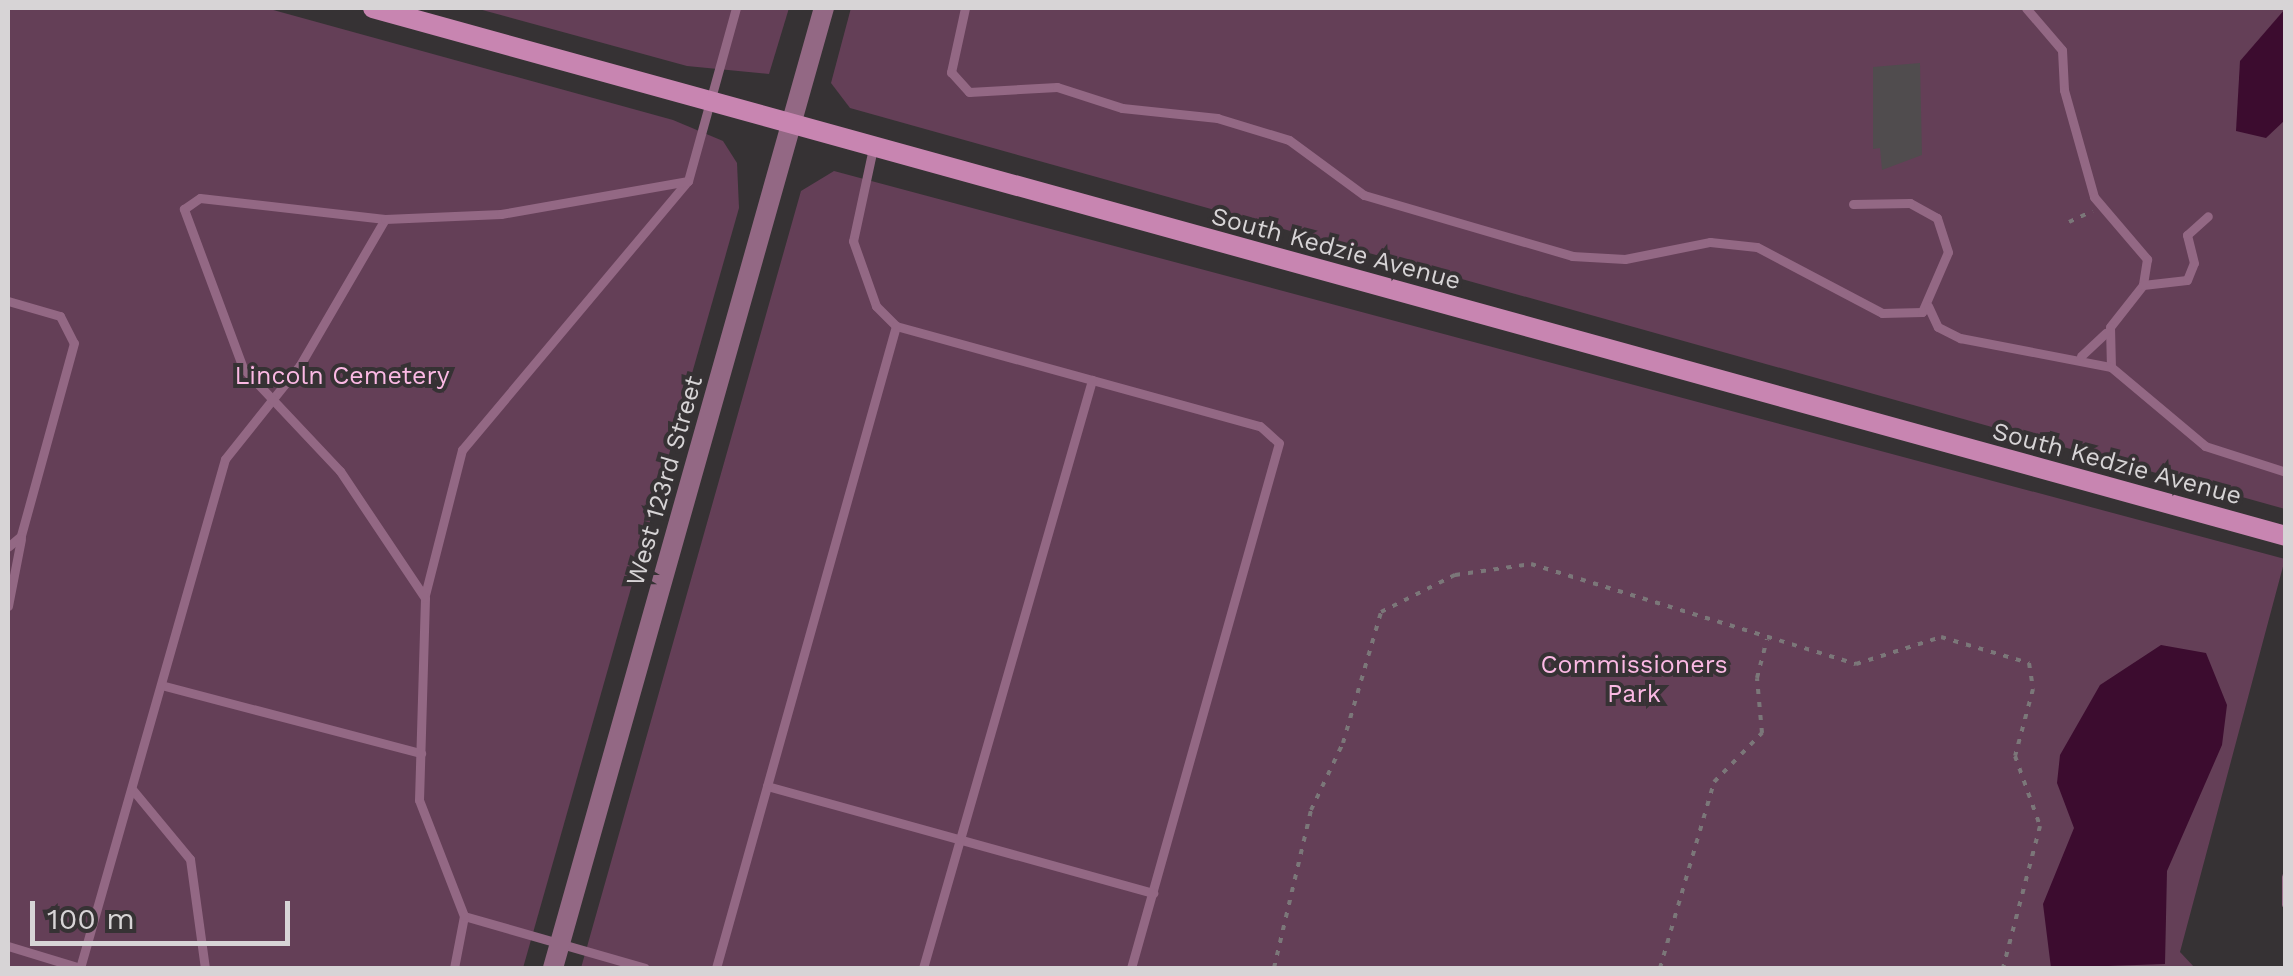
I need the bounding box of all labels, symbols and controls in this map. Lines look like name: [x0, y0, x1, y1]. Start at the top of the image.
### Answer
street label: South Kedzie Avenue: [1208, 201, 1464, 297]
park label: Lincoln Cemetery: [234, 361, 450, 391]
street label: West 123rd Street: [621, 372, 709, 590]
street label: South Kedzie Avenue: [1989, 416, 2245, 512]
park label: Commissioners Park: [1540, 651, 1728, 710]
scale bar: [35, 881, 295, 943]
text: 100 m: [47, 901, 135, 936]

